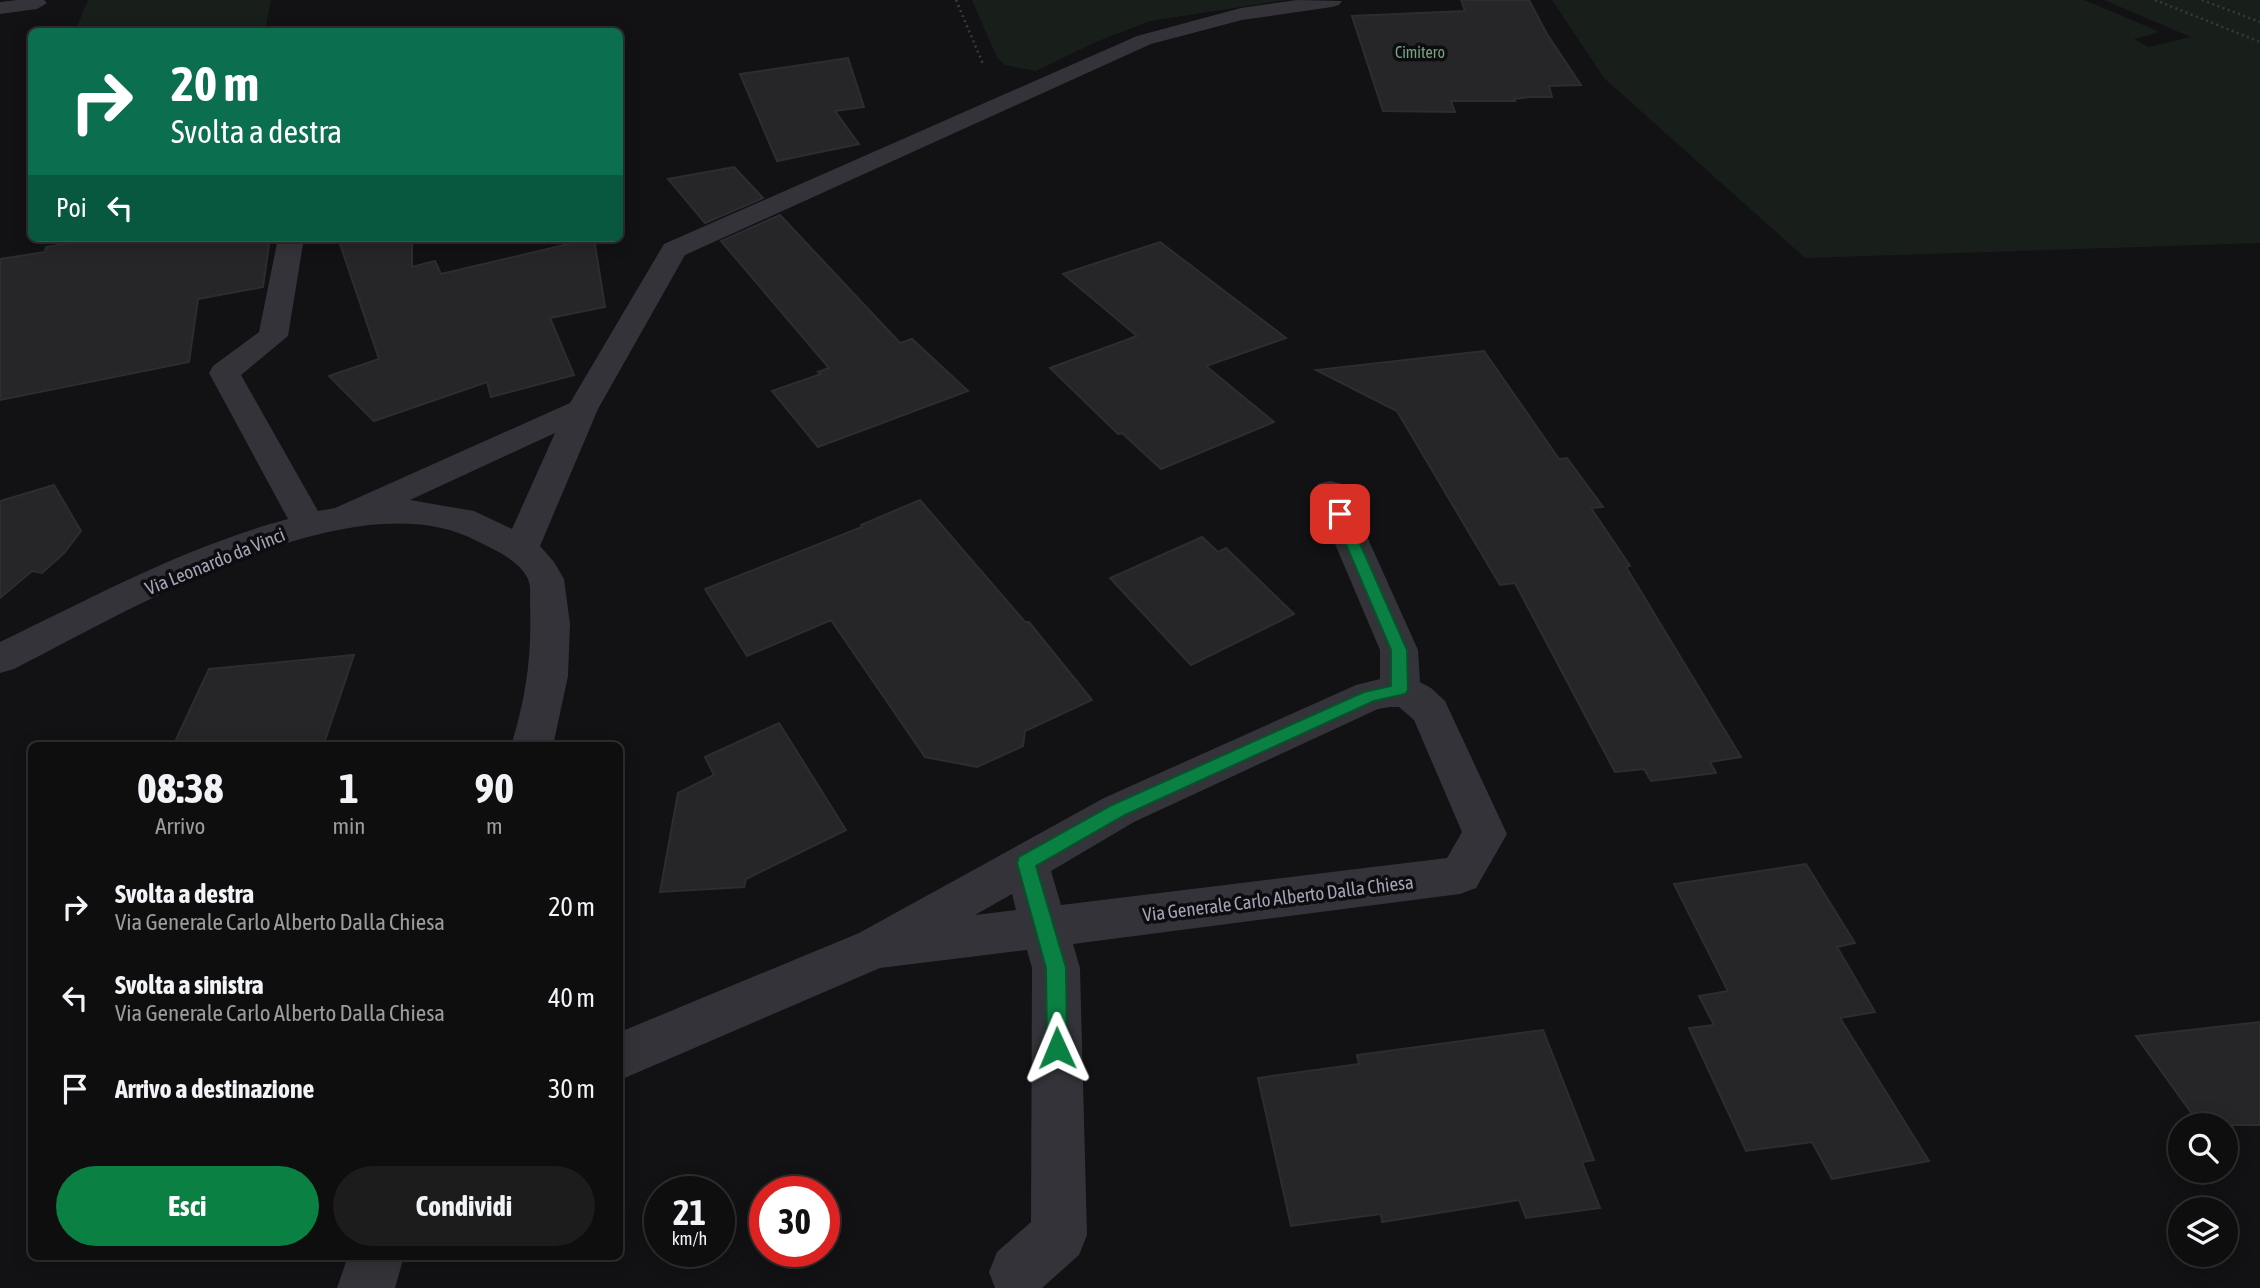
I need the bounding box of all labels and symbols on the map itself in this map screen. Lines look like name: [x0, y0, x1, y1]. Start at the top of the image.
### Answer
park label: Cimitero: [1395, 43, 1445, 61]
pin: [1310, 484, 1370, 544]
street label: Via Leonardo da Vinci: [142, 523, 288, 599]
street label: Via Generale Carlo Alberto Dalla Chiesa: [1141, 870, 1415, 926]
position arrow: [1020, 1011, 1094, 1085]
speed limit sign: 30: [749, 1176, 840, 1267]

